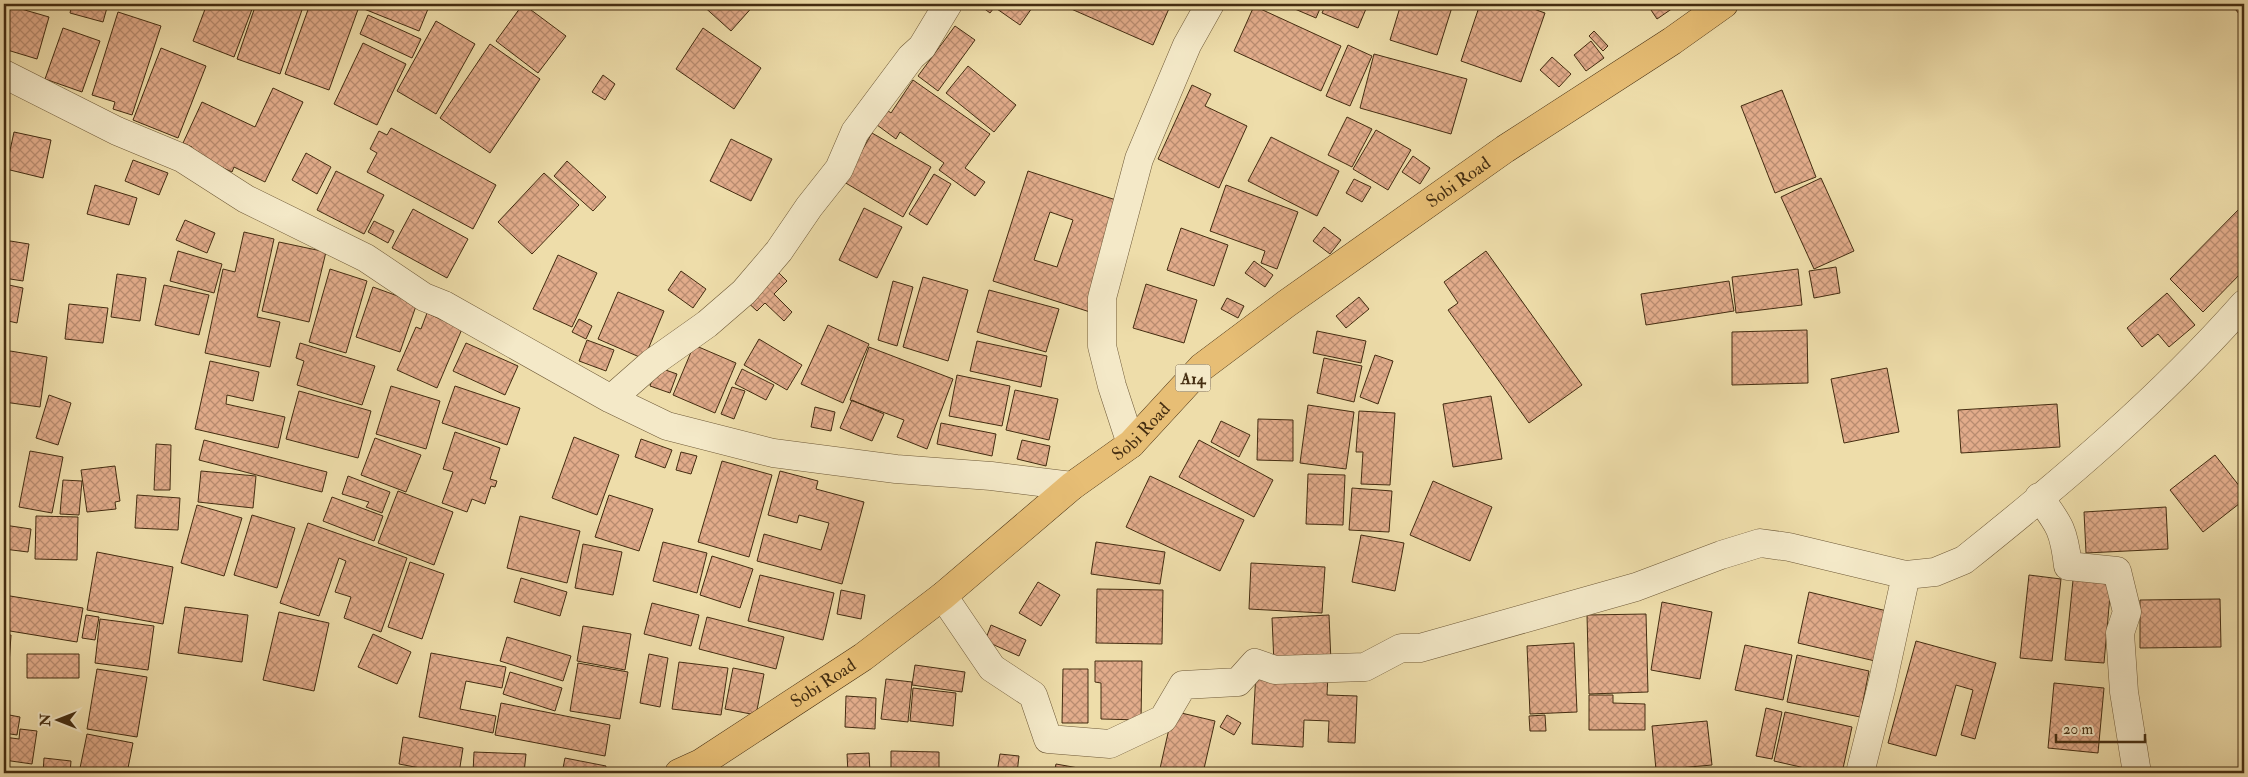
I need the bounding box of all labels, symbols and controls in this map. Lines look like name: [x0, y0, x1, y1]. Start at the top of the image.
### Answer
street label: Sobi Road: [1422, 152, 1495, 213]
road number: A14: [1176, 364, 1210, 392]
street label: Sobi Road: [1107, 398, 1176, 466]
street label: Sobi Road: [786, 654, 861, 713]
north arrow: [32, 694, 82, 744]
scale bar: [2056, 712, 2144, 744]
text: N: [37, 713, 54, 727]
text: 20 m: [2063, 720, 2093, 739]

